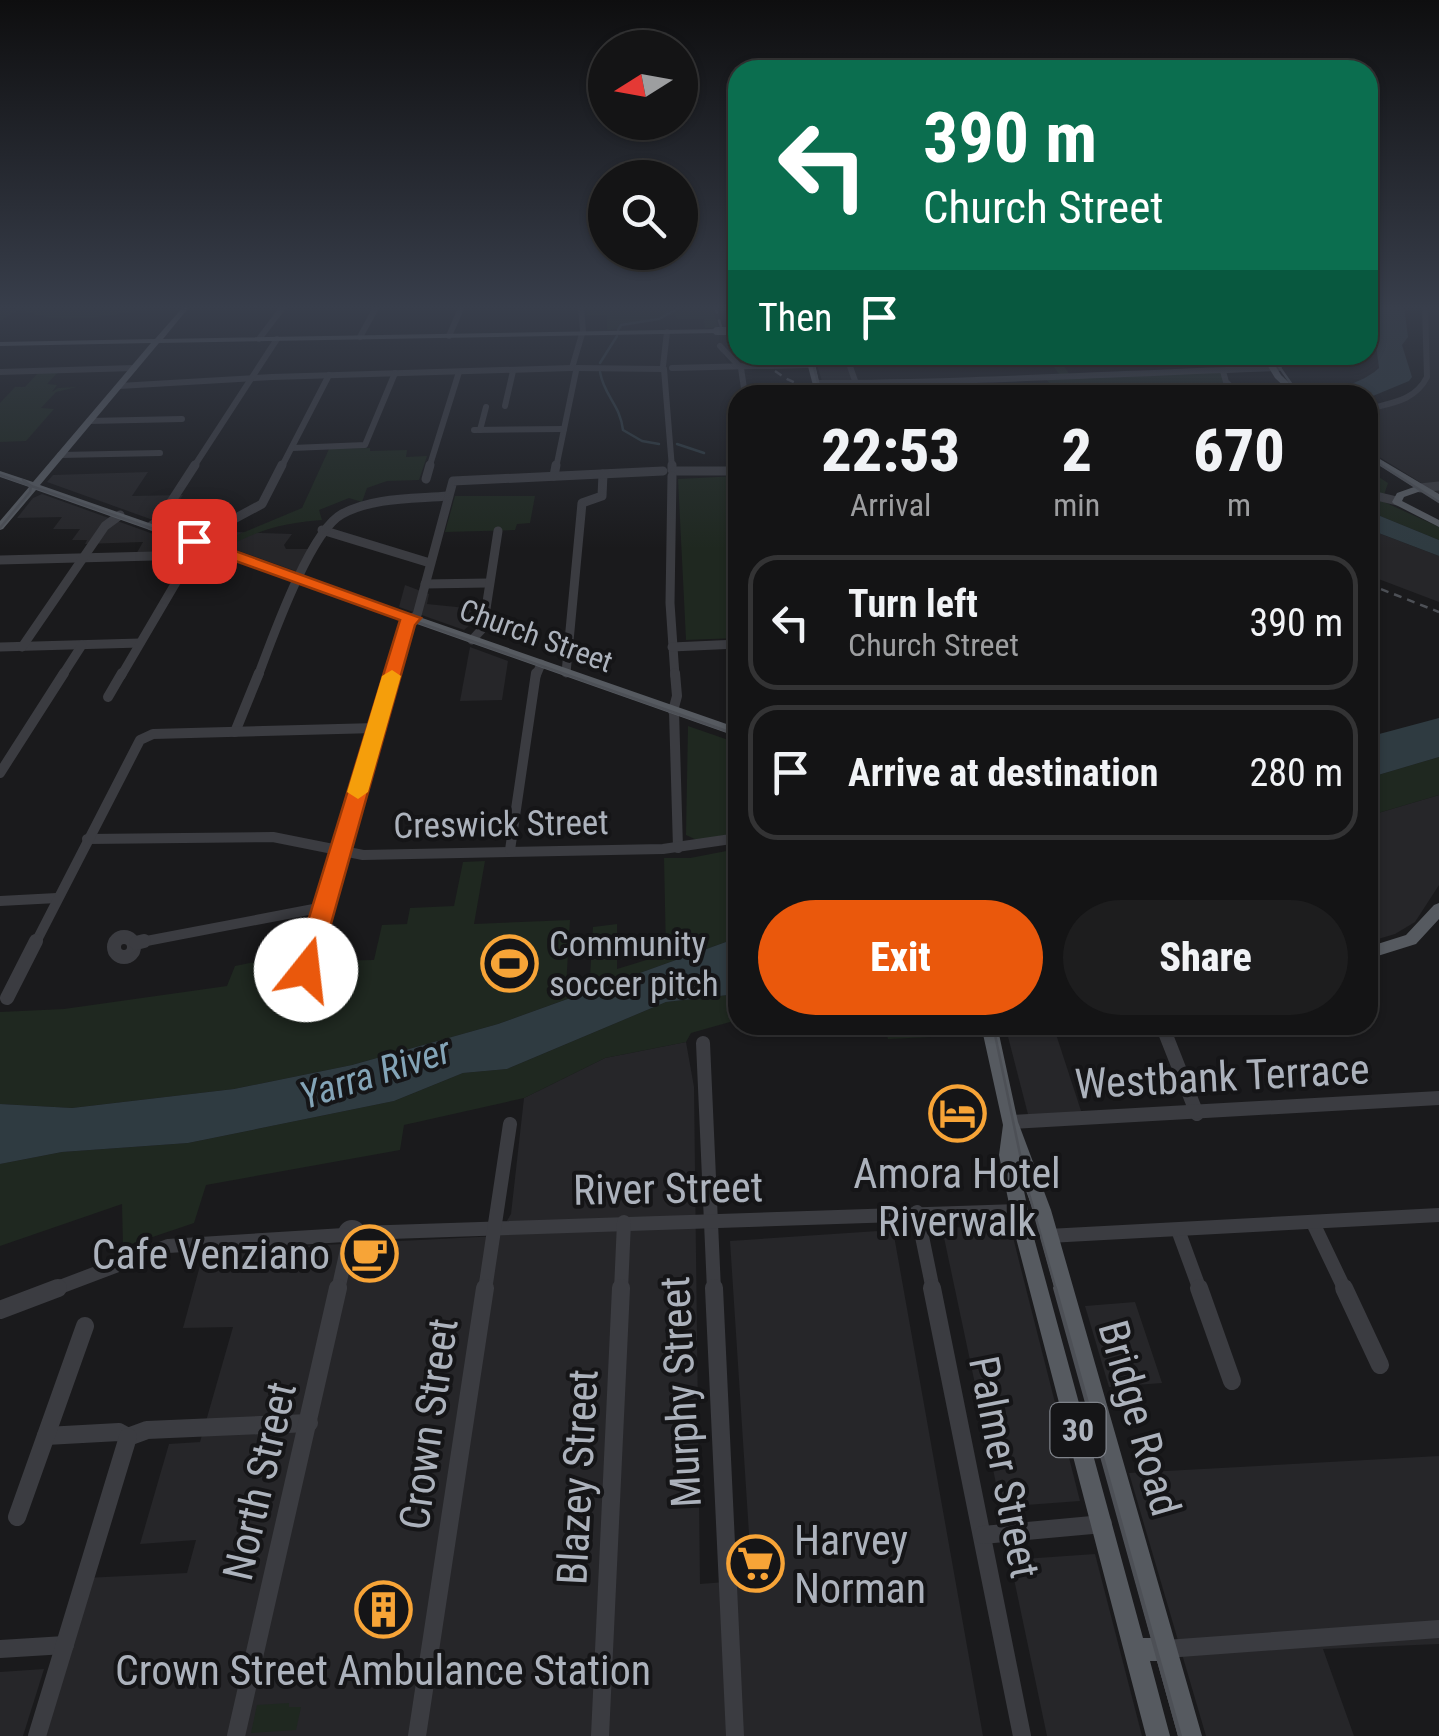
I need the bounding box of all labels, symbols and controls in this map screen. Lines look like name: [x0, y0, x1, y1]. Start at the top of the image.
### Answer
north arrow: [588, 30, 698, 140]
map controls: [588, 30, 698, 270]
text: 390 m: [923, 97, 1097, 179]
icon: left: [758, 100, 888, 230]
button: search: [588, 160, 698, 270]
text: Church Street: [923, 181, 1164, 234]
icon: arrive: [852, 290, 907, 345]
text: Then: [758, 296, 832, 340]
text: 22:53: [821, 415, 960, 486]
text: 2: [1061, 415, 1092, 486]
text: 670: [1193, 415, 1285, 486]
text: Arrival: [850, 486, 931, 524]
text: min: [1053, 486, 1100, 524]
text: m: [1227, 486, 1251, 524]
pin: [152, 499, 237, 584]
icon: arrive: [167, 514, 222, 569]
text: Turn left: [848, 582, 978, 626]
street label: Church Street: [455, 592, 618, 679]
icon: left: [763, 595, 818, 650]
text: 390 m: [1249, 601, 1343, 645]
text: Church Street: [848, 626, 1019, 664]
icon: arrive: [763, 745, 818, 800]
text: Arrive at destination: [848, 751, 1158, 795]
text: 280 m: [1249, 751, 1343, 795]
street label: Creswick Street: [393, 802, 609, 847]
button: Exit: [758, 900, 1043, 1015]
button: Share: [1063, 900, 1348, 1015]
position arrow: [254, 918, 358, 1022]
place label: Community soccer pitch: [549, 924, 719, 1005]
sports icon: Community soccer pitch: [480, 934, 540, 994]
water label: Yarra River: [294, 1028, 457, 1118]
street label: Westbank Terrace: [1073, 1044, 1371, 1109]
hotel icon: Amora Hotel Riverwalk: [927, 1083, 987, 1143]
place label: Amora Hotel Riverwalk: [853, 1149, 1061, 1246]
street label: River Street: [573, 1162, 764, 1215]
cafe icon: Cafe Venziano: [339, 1224, 399, 1284]
place label: Cafe Venziano: [92, 1230, 330, 1279]
street label: Murphy Street: [650, 1275, 711, 1509]
street label: Crown Street: [389, 1315, 468, 1533]
street label: Bridge Road: [1088, 1315, 1191, 1521]
street label: Palmer Street: [959, 1352, 1050, 1582]
street label: Blazey Street: [547, 1368, 608, 1586]
street label: North Street: [213, 1377, 306, 1585]
road number: 30: [1050, 1403, 1106, 1457]
place label: Harvey Norman: [794, 1516, 926, 1613]
supermarket icon: Harvey Norman: [725, 1534, 785, 1594]
building icon: Crown Street Ambulance Station: [353, 1580, 413, 1640]
place label: Crown Street Ambulance Station: [115, 1646, 651, 1695]

